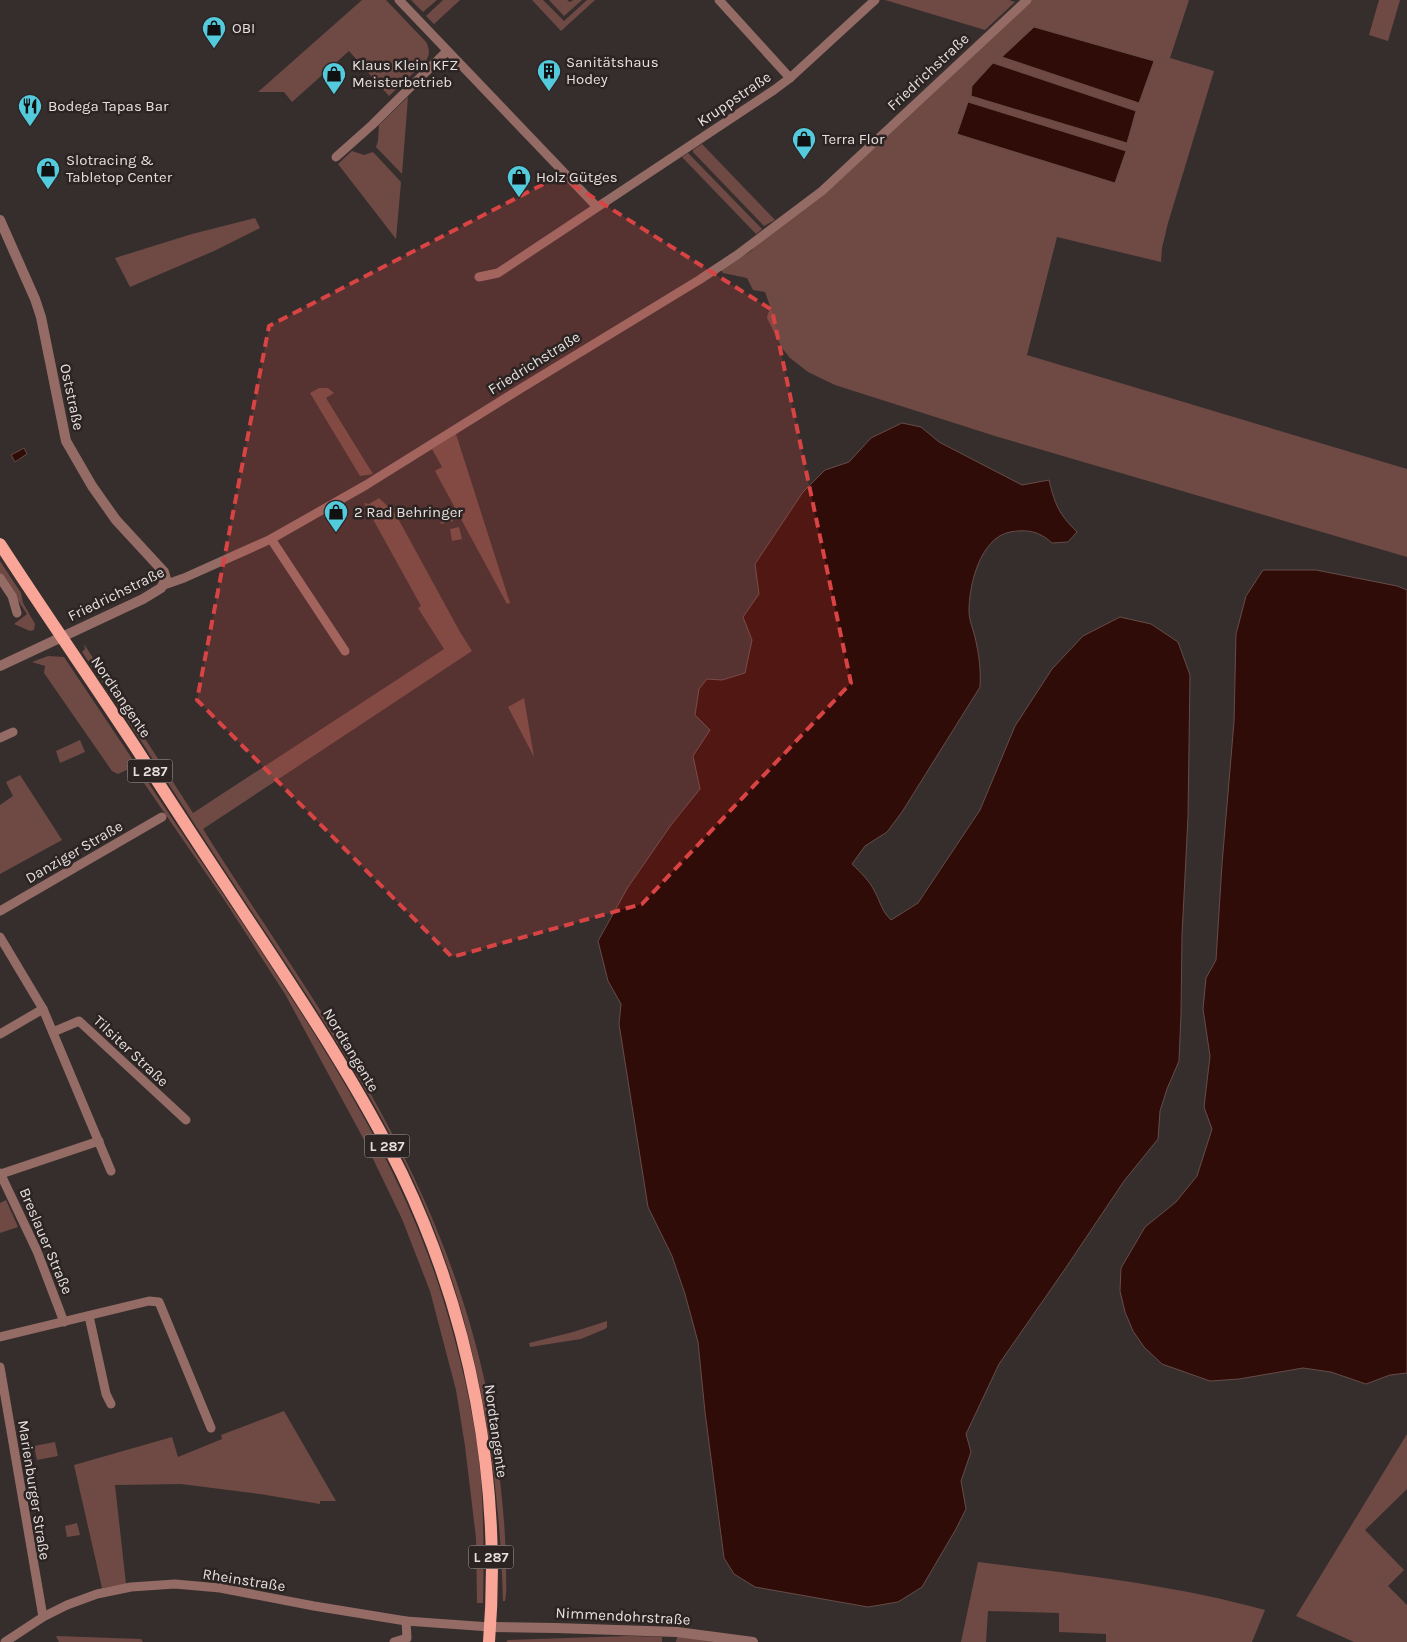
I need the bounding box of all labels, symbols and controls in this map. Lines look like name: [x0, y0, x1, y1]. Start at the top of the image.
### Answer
shop icon: OBI: [201, 15, 227, 49]
place label: OBI: [232, 19, 255, 37]
street label: Friedrichstraße: [883, 30, 973, 114]
place label: Sanitätshaus Hodey: [566, 53, 659, 88]
place label: Klaus Klein KFZ Meisterbetrieb: [352, 56, 458, 91]
building icon: Sanitätshaus Hodey: [536, 58, 562, 92]
shop icon: Klaus Klein KFZ Meisterbetrieb: [321, 61, 347, 95]
street label: Kruppstraße: [694, 68, 774, 130]
restaurant icon: Bodega Tapas Bar: [17, 93, 43, 127]
place label: Bodega Tapas Bar: [48, 97, 169, 115]
shop icon: Terra Flor: [791, 126, 817, 160]
place label: Terra Flor: [822, 130, 885, 148]
place label: Slotracing & Tabletop Center: [66, 151, 173, 186]
shop icon: Slotracing & Tabletop Center: [35, 156, 61, 190]
shop icon: Holz Gütges: [506, 164, 532, 198]
place label: Holz Gütges: [536, 168, 618, 186]
street label: Friedrichstraße: [485, 328, 583, 398]
street label: Oststraße: [56, 362, 88, 432]
shop icon: 2 Rad Behringer: [323, 499, 349, 533]
place label: 2 Rad Behringer: [354, 503, 463, 521]
street label: Friedrichstraße: [65, 563, 167, 625]
street label: Nordtangente: [87, 653, 155, 741]
road number: L 287: [128, 759, 172, 782]
street label: Danziger Straße: [22, 817, 126, 887]
street label: Nordtangente: [319, 1005, 383, 1095]
street label: Tilsiter Straße: [90, 1012, 172, 1090]
road number: L 287: [364, 1134, 410, 1158]
street label: Breslauer Straße: [15, 1185, 77, 1297]
street label: Nordtangente: [481, 1383, 511, 1479]
street label: Marienburger Straße: [14, 1419, 54, 1561]
road number: L 287: [468, 1545, 514, 1568]
street label: Rheinstraße: [201, 1565, 287, 1595]
street label: Nimmendohrstraße: [555, 1603, 691, 1629]

